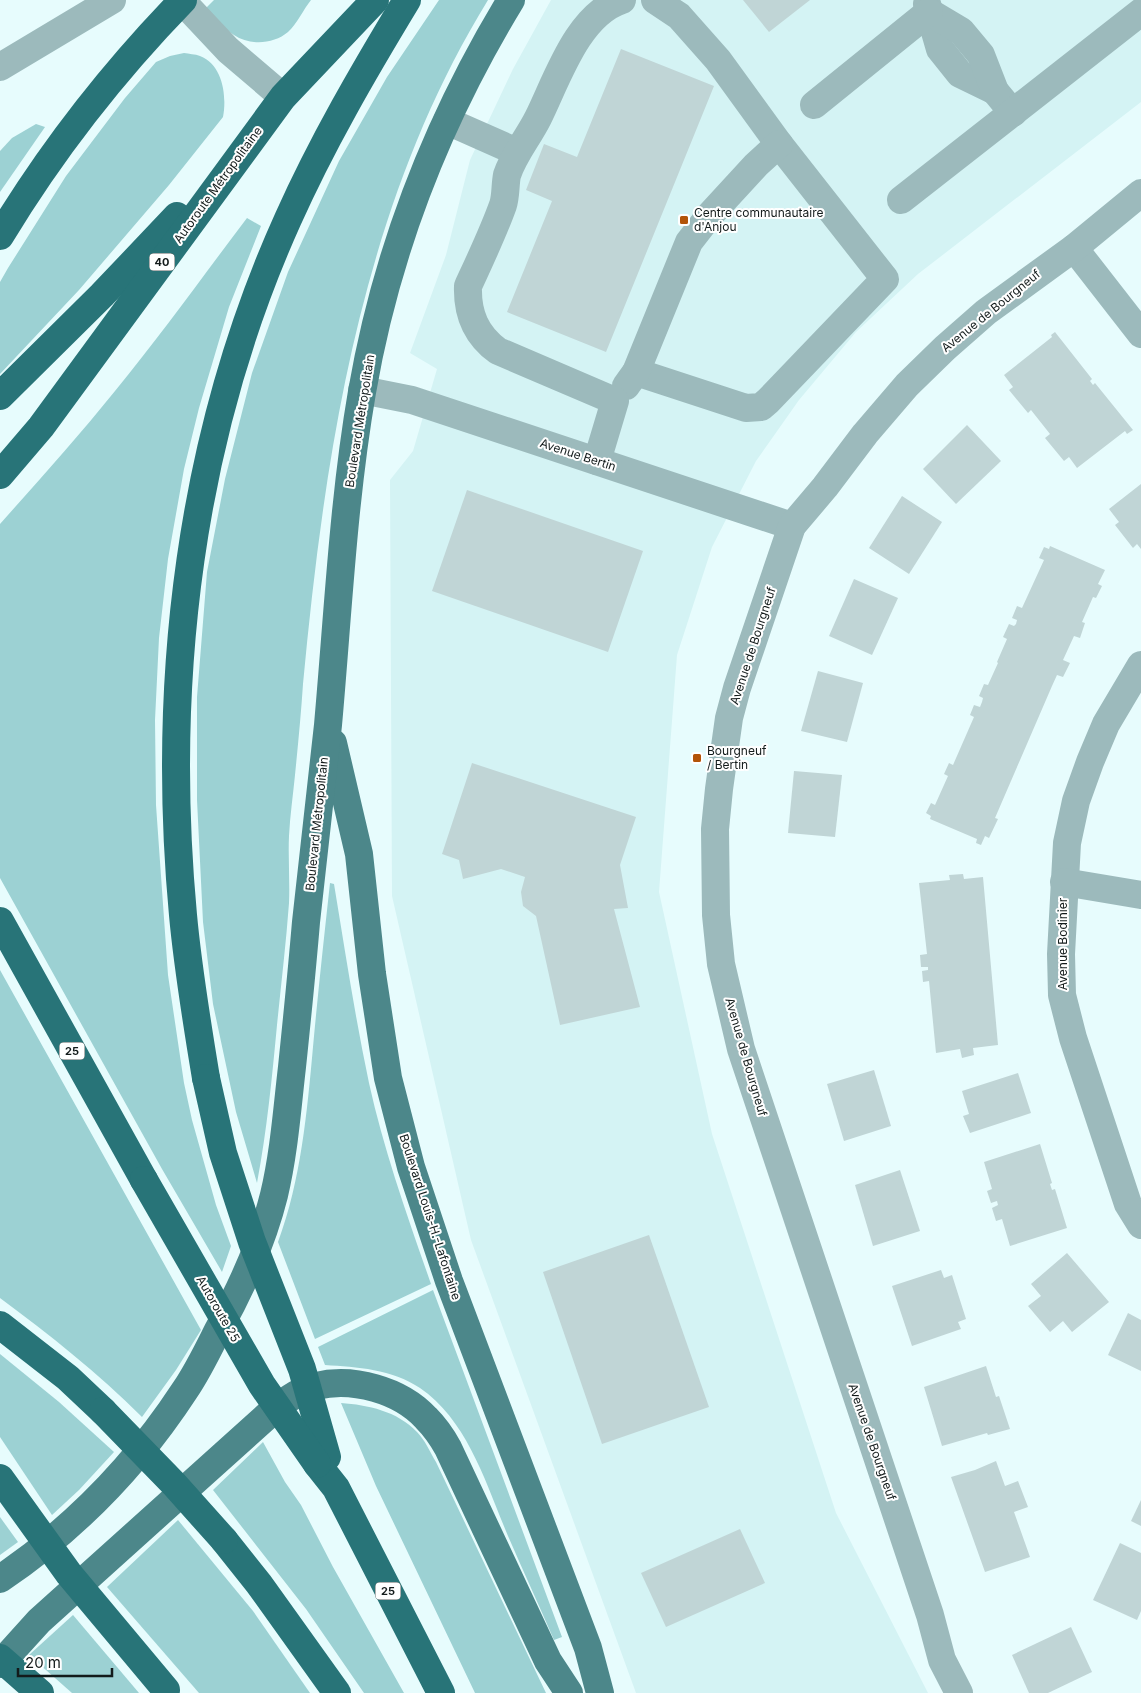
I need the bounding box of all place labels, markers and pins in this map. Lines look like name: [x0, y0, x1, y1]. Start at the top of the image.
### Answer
place label: Centre communautaire d'Anjou: [694, 205, 824, 234]
marker: Centre communautaire d'Anjou: [678, 214, 690, 226]
place label: Bourgneuf / Bertin: [707, 743, 767, 772]
marker: Bourgneuf / Bertin: [691, 752, 703, 764]

